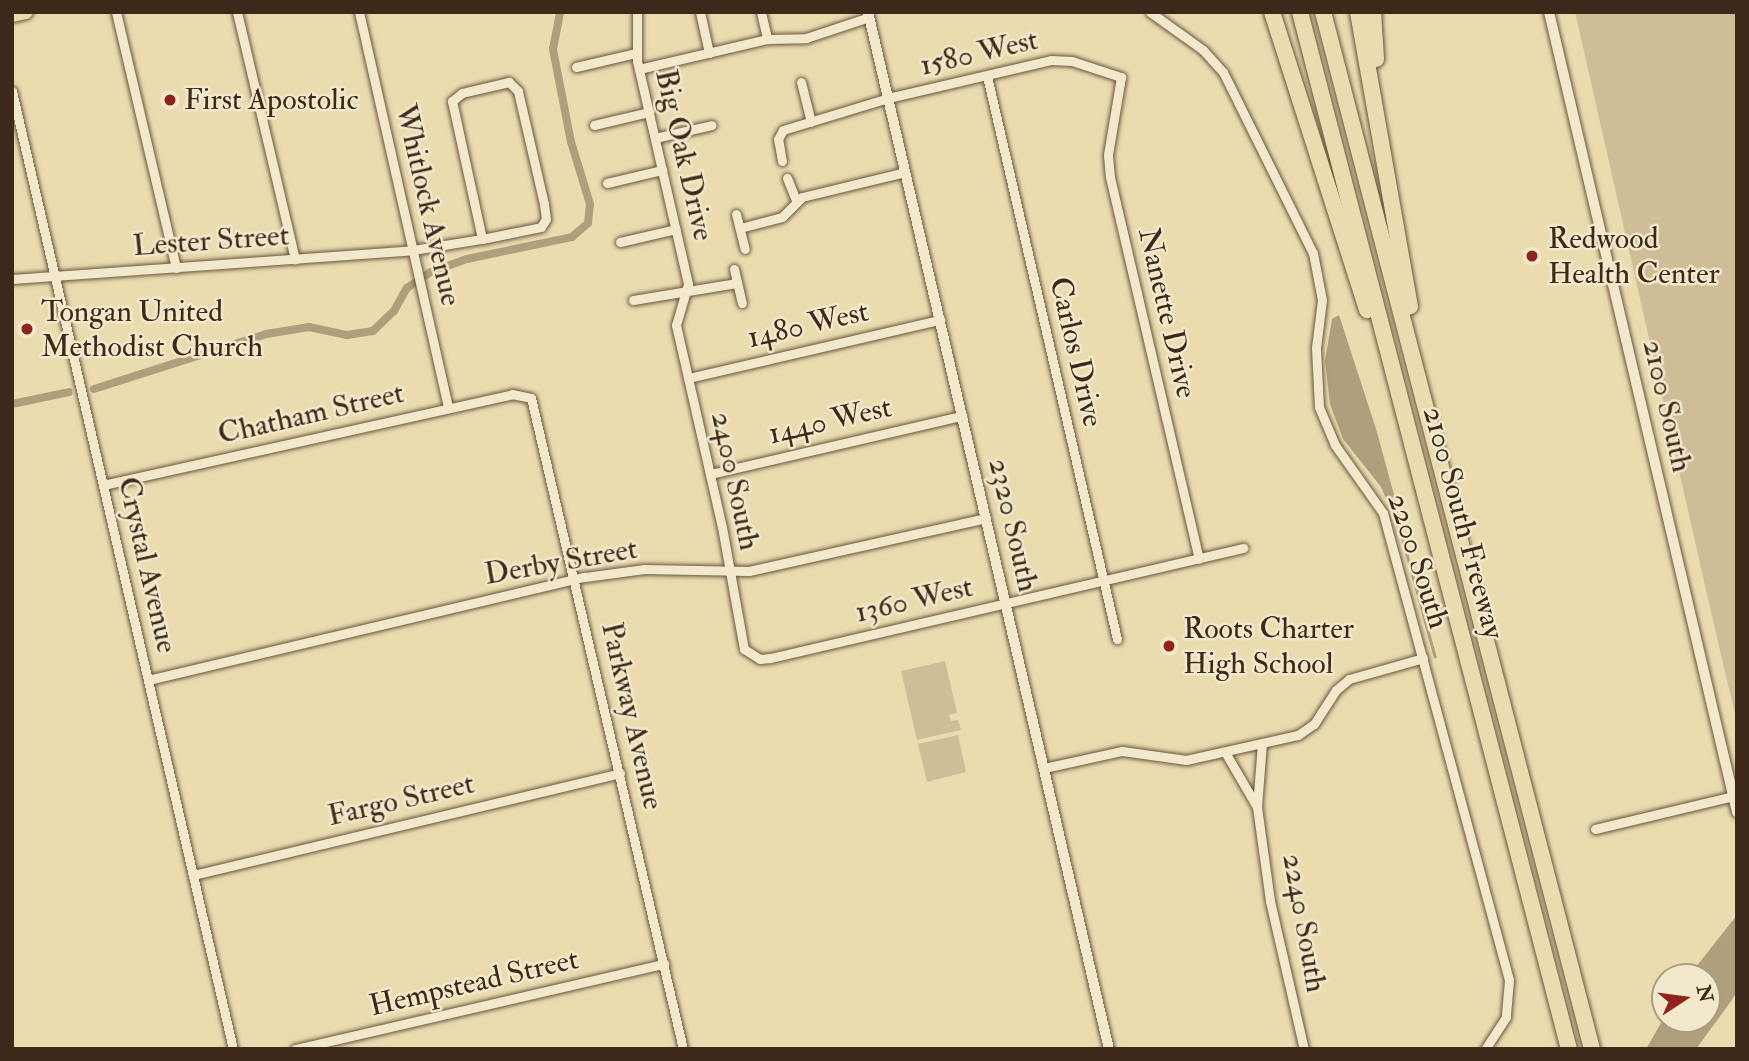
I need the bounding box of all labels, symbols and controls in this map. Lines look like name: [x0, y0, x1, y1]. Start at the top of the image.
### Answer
street label: 1580 West: [917, 22, 1041, 84]
street label: Big Oak Drive: [647, 66, 721, 244]
place label: First Apostolic: [184, 82, 359, 118]
marker: First Apostolic: [162, 92, 178, 108]
street label: Whitlock Avenue: [387, 101, 469, 309]
street label: Lester Street: [132, 218, 290, 264]
place label: Redwood Health Center: [1548, 221, 1720, 292]
street label: Nanette Drive: [1130, 224, 1204, 402]
marker: Redwood Health Center: [1522, 246, 1542, 266]
street label: Carlos Drive: [1041, 274, 1111, 430]
place label: Tongan United Methodist Church: [41, 294, 263, 364]
street label: 1480 West: [744, 294, 872, 356]
marker: Tongan United Methodist Church: [19, 321, 35, 337]
street label: 2100 South: [1634, 336, 1700, 476]
street label: Chatham Street: [215, 375, 407, 453]
street label: 1440 West: [765, 389, 895, 453]
street label: 2100 South Freeway: [1415, 403, 1511, 643]
street label: 2400 South: [703, 409, 767, 553]
street label: 2320 South: [980, 455, 1046, 595]
street label: Crystal Avenue: [109, 474, 185, 656]
street label: 2200 South: [1379, 489, 1457, 633]
street label: Derby Street: [482, 531, 640, 593]
street label: 1360 West: [852, 569, 976, 631]
place label: Roots Charter High School: [1183, 611, 1354, 682]
street label: Parkway Avenue: [593, 619, 671, 813]
marker: Roots Charter High School: [1161, 638, 1177, 654]
street label: Fargo Street: [324, 766, 478, 834]
street label: 2240 South: [1274, 851, 1334, 995]
street label: Hempstead Street: [366, 941, 582, 1025]
north arrow: [1651, 963, 1721, 1033]
text: N: [1691, 983, 1718, 1005]

